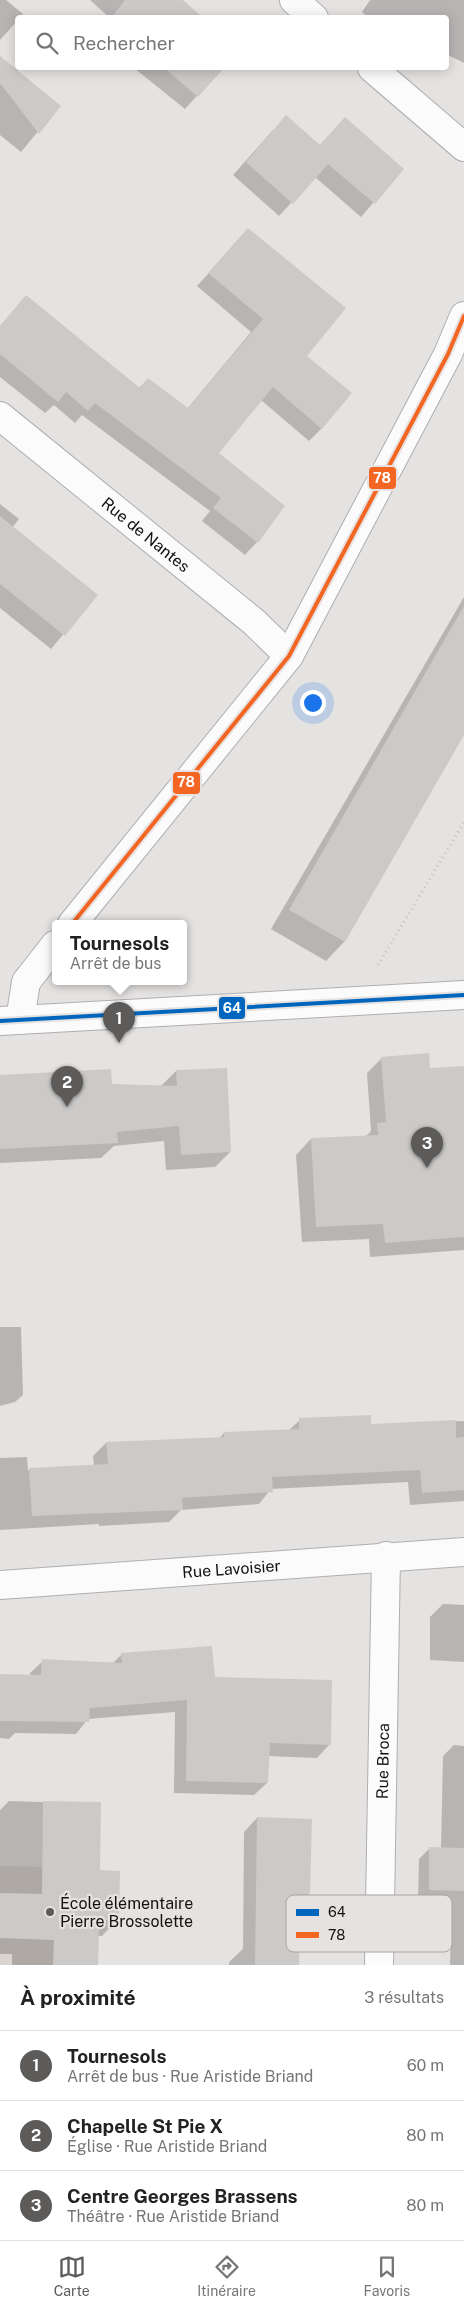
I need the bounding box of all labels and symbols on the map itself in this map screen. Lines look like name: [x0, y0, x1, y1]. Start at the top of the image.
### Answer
line badge: 78: [368, 466, 397, 490]
text: 78: [373, 470, 391, 486]
street label: Rue de Nantes: [98, 493, 194, 576]
your location: [300, 690, 326, 716]
line badge: 78: [172, 771, 201, 795]
text: 78: [177, 774, 195, 790]
line badge: 64: [218, 996, 246, 1020]
text: 64: [223, 1000, 241, 1016]
pin: 1: [103, 1002, 135, 1043]
pin: 2: [51, 1066, 83, 1107]
pin: 3: [411, 1127, 443, 1168]
street label: Rue Lavoisier: [181, 1556, 281, 1582]
street label: Rue Broca: [372, 1723, 393, 1799]
place label: École élémentaire Pierre Brossolette: [60, 1893, 193, 1931]
legend: [286, 1895, 452, 1952]
text: 64: [328, 1904, 346, 1920]
marker: École élémentaire Pierre Brossolette: [44, 1906, 56, 1918]
text: 78: [328, 1927, 345, 1943]

